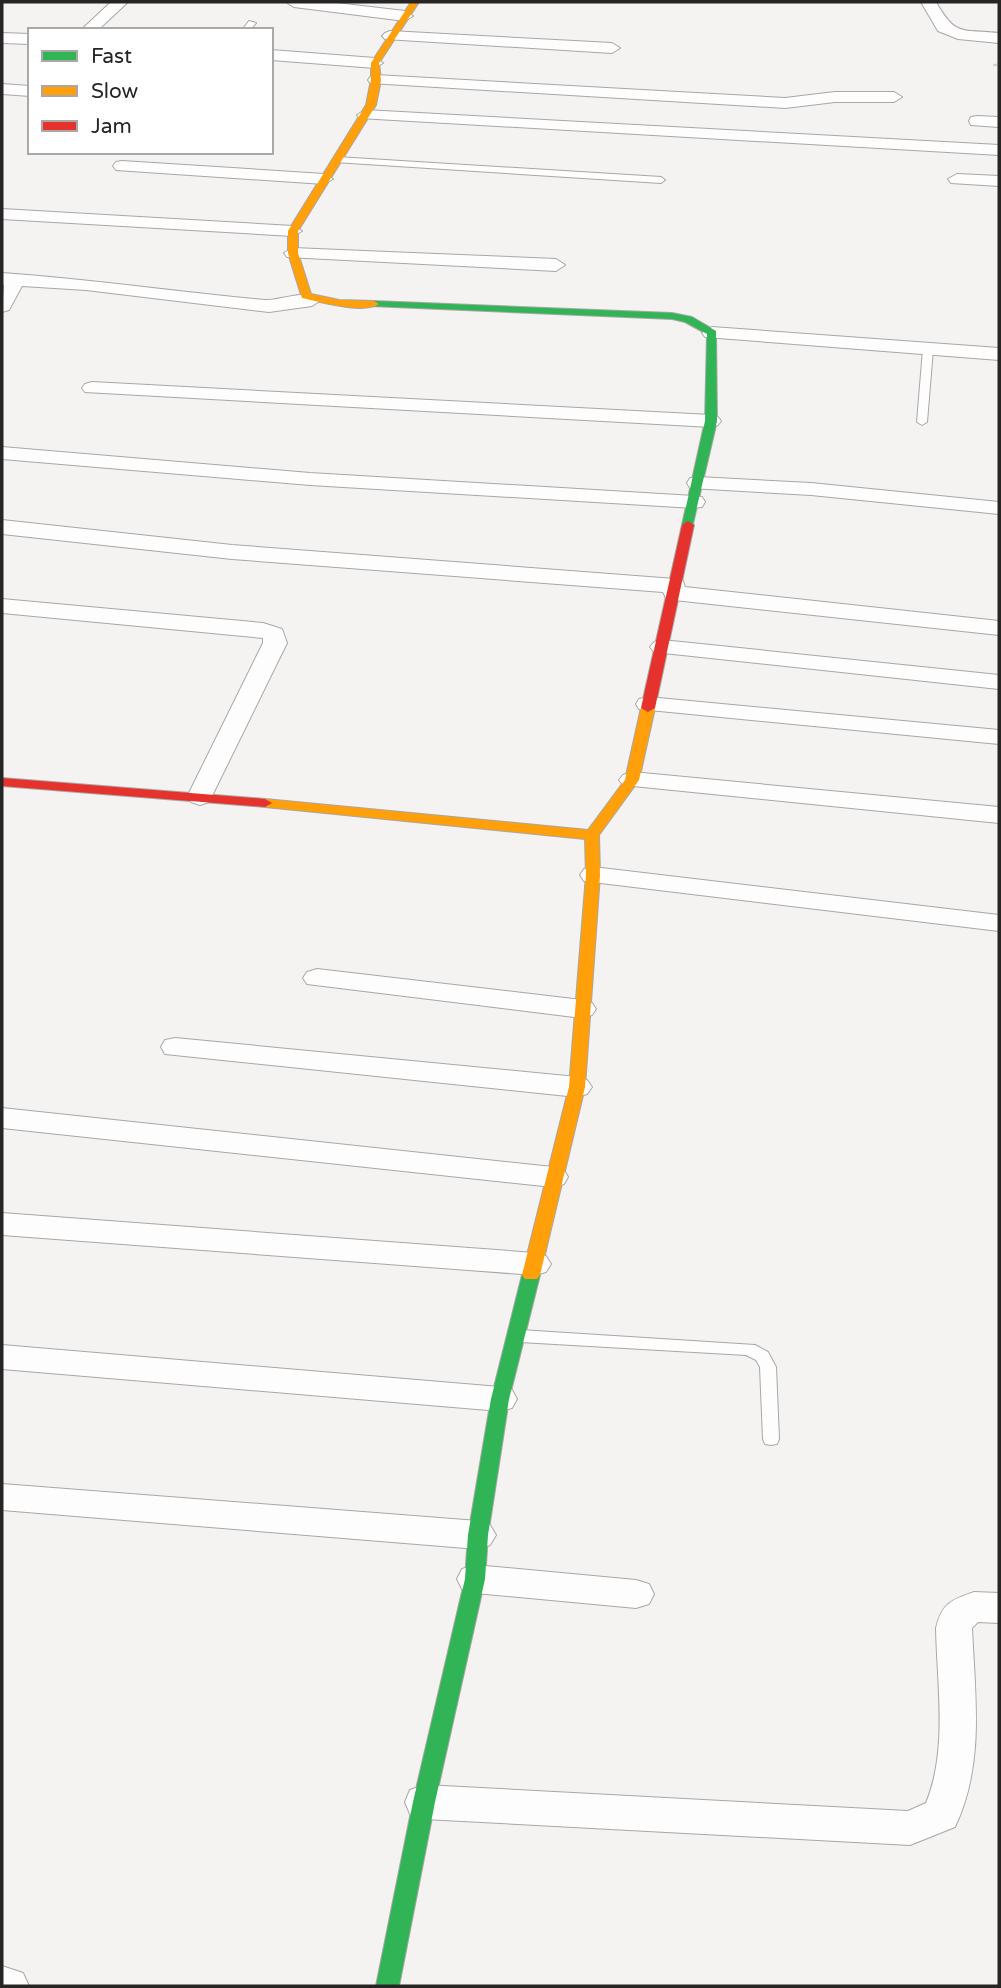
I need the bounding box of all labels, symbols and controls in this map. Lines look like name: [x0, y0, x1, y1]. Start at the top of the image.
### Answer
legend: [28, 28, 273, 154]
text: Fast: [91, 44, 132, 69]
text: Slow: [91, 79, 139, 104]
text: Jam: [91, 114, 132, 139]

